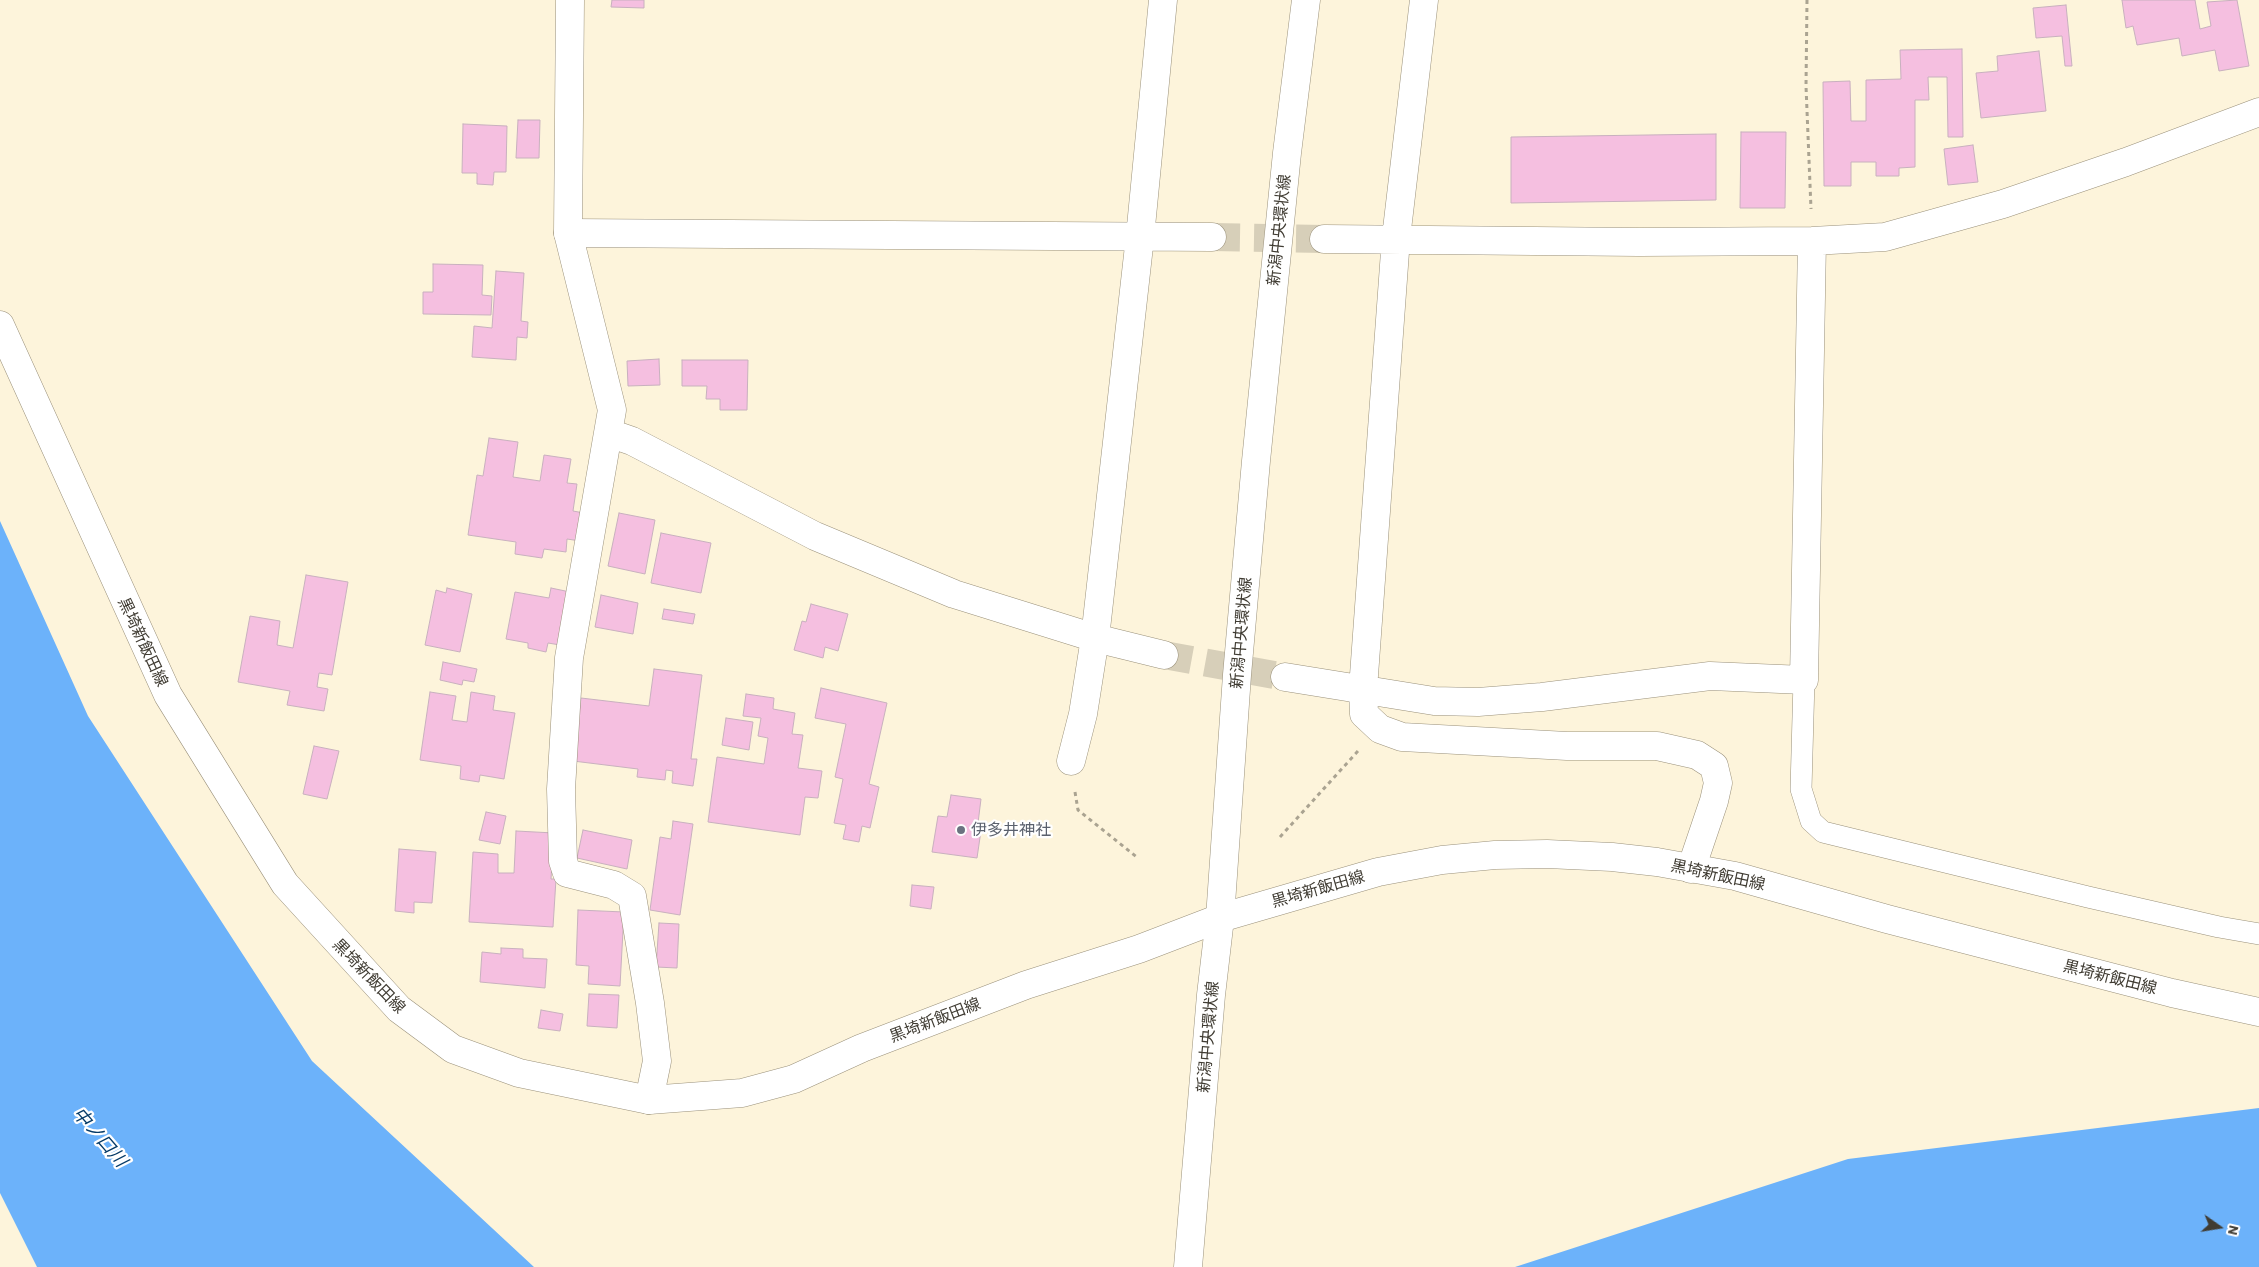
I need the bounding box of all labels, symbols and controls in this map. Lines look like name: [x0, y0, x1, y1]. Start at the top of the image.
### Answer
street label: 新潟中央環状線: [1264, 173, 1294, 287]
street label: 新潟中央環状線: [1227, 576, 1255, 690]
street label: 黒埼新飯田線: [114, 594, 172, 690]
place label: 伊多井神社: [971, 820, 1051, 840]
marker: 伊多井神社: [955, 824, 967, 836]
street label: 黒埼新飯田線: [1669, 856, 1767, 894]
street label: 黒埼新飯田線: [1269, 867, 1367, 911]
street label: 黒埼新飯田線: [329, 935, 409, 1017]
street label: 黒埼新飯田線: [2061, 956, 2159, 998]
street label: 新潟中央環状線: [1194, 980, 1222, 1094]
street label: 黒埼新飯田線: [887, 994, 983, 1046]
water label: 中ノ口川: [68, 1103, 132, 1171]
north arrow: [2194, 1202, 2244, 1252]
text: N: [2225, 1224, 2243, 1237]

